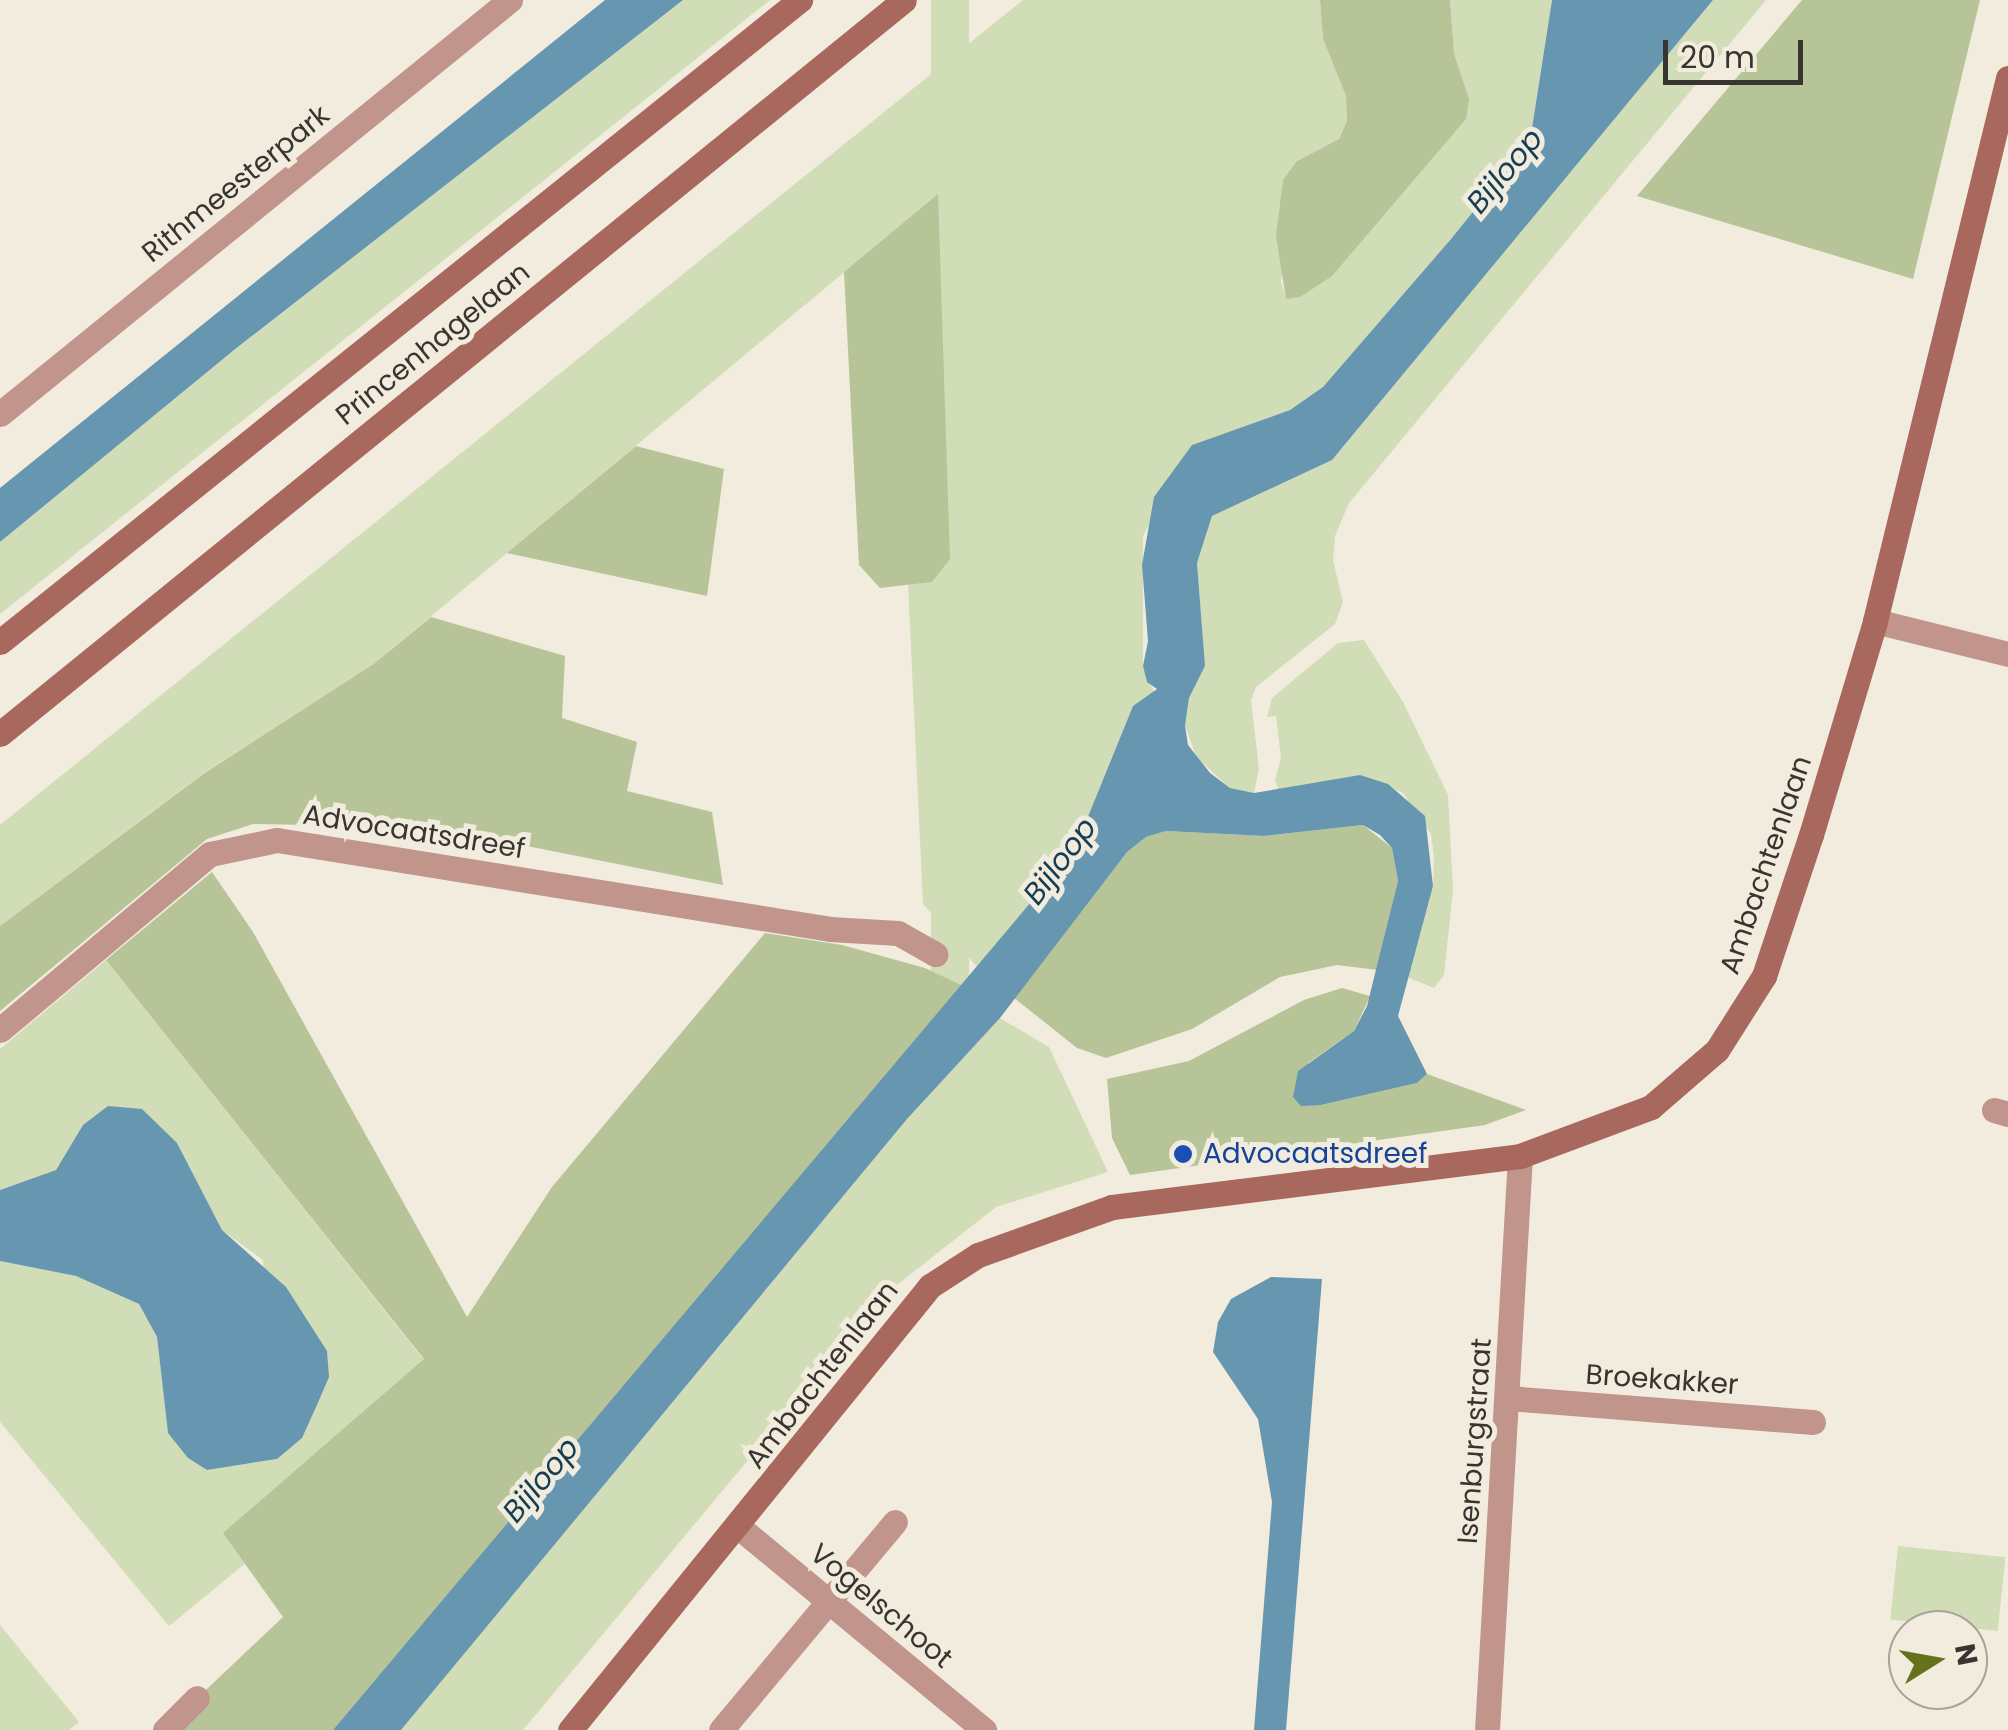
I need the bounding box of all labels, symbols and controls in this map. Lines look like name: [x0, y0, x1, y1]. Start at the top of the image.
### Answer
scale bar: [1668, 20, 1808, 82]
text: 20 m: [1680, 36, 1755, 79]
street label: Rithmeesterpark: [136, 98, 336, 270]
water label: Bijloop: [1459, 121, 1551, 221]
street label: Princenhagelaan: [329, 256, 537, 432]
street label: Ambachtenlaan: [1713, 751, 1819, 979]
street label: Advocaatsdreef: [301, 798, 527, 866]
water label: Bijloop: [1016, 811, 1104, 911]
place label: Advocaatsdreef: [1203, 1137, 1427, 1171]
marker: Advocaatsdreef: [1172, 1143, 1194, 1165]
street label: Ambachtenlaan: [738, 1275, 906, 1475]
street label: Isenburgstraat: [1451, 1337, 1499, 1545]
street label: Broekakker: [1585, 1358, 1739, 1402]
water label: Bijloop: [495, 1430, 587, 1530]
street label: Vogelschoot: [803, 1537, 959, 1675]
north arrow: [1888, 1610, 1988, 1710]
text: N: [1945, 1641, 1987, 1669]

